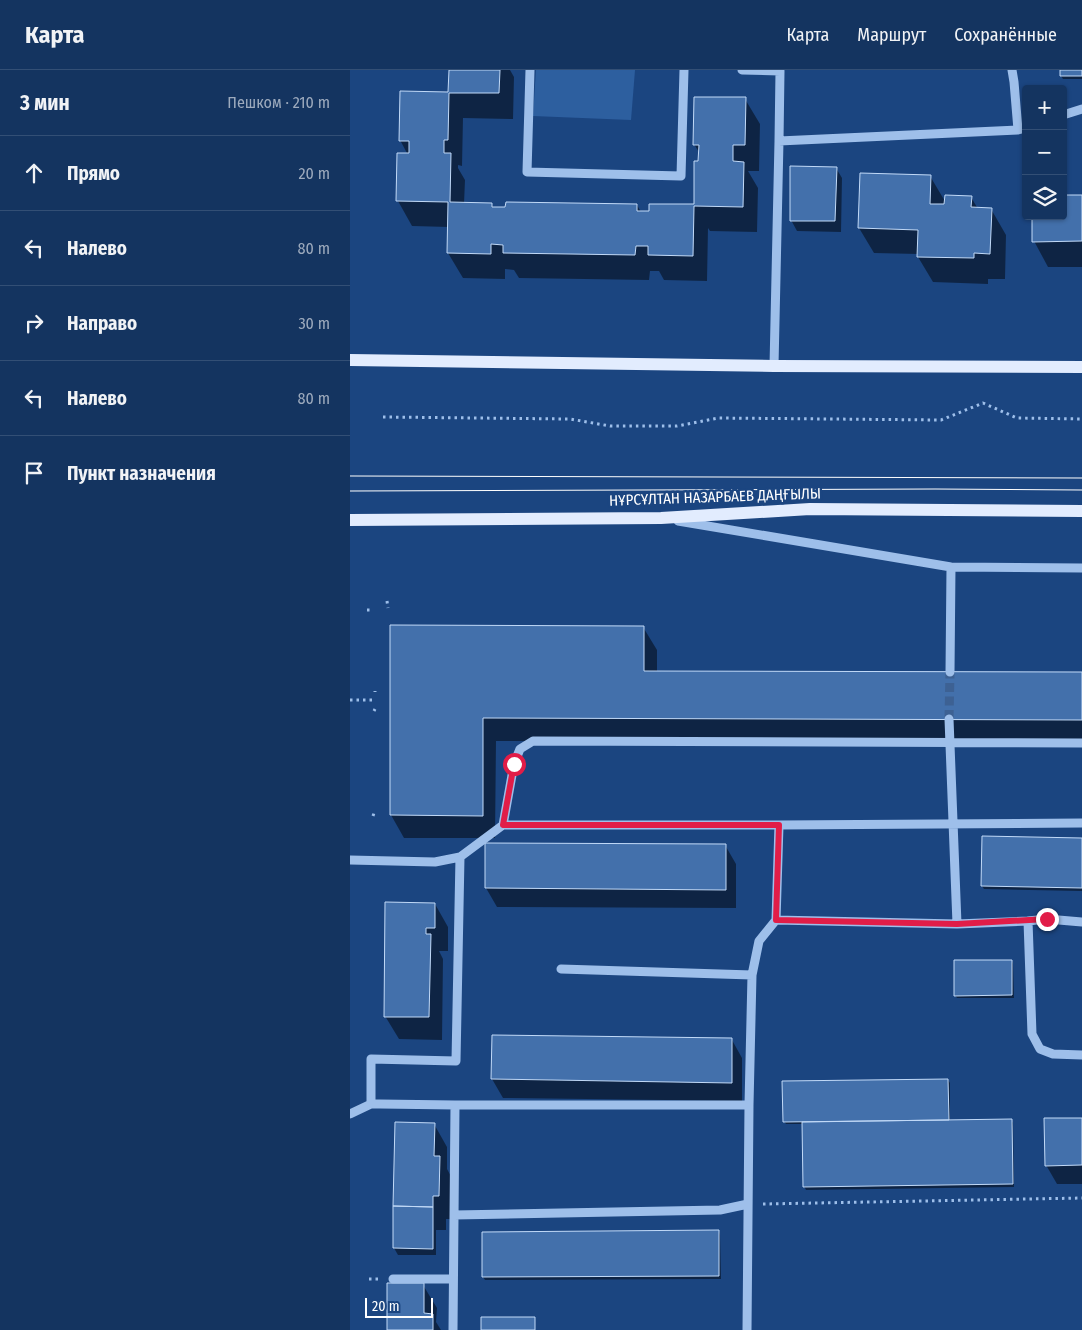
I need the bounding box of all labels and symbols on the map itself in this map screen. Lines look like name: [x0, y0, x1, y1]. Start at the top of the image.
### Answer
street label: НҰРСҰЛТАН НАЗАРБАЕВ ДАҢҒЫЛЫ: [609, 484, 821, 510]
route start: [503, 753, 526, 776]
route end: [1036, 908, 1059, 931]
scale bar: [365, 1295, 432, 1318]

